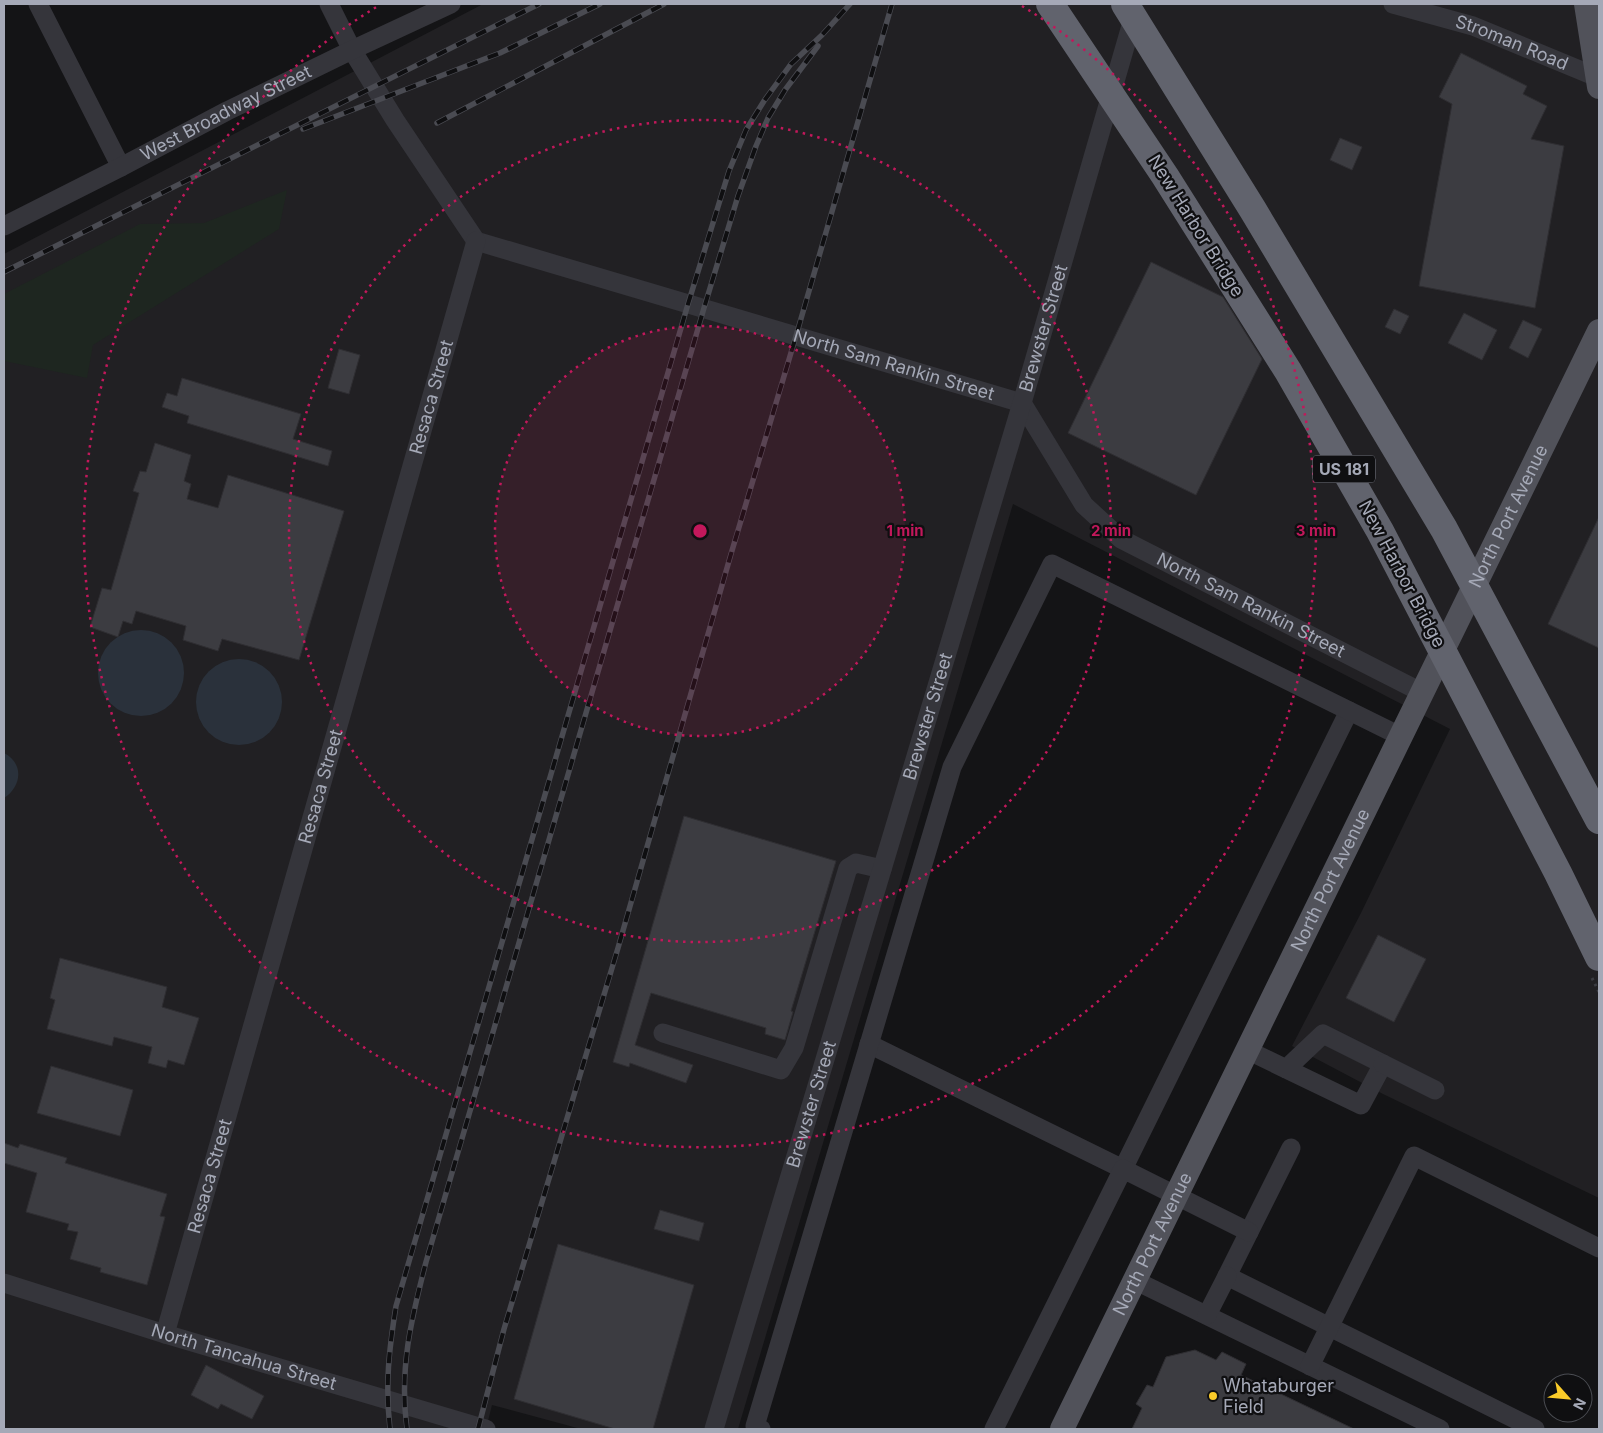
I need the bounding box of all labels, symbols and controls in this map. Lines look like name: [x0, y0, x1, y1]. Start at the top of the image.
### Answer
street label: Stroman Road: [1453, 11, 1571, 74]
street label: West Broadway Street: [137, 61, 315, 165]
street label: New Harbor Bridge: [1144, 151, 1249, 301]
street label: Brewster Street: [1015, 262, 1071, 394]
street label: North Sam Rankin Street: [791, 325, 997, 404]
street label: Resaca Street: [405, 337, 457, 457]
street label: North Port Avenue: [1464, 441, 1552, 591]
road number: US 181: [1313, 456, 1375, 482]
street label: New Harbor Bridge: [1355, 497, 1450, 651]
text: 1 min: [886, 521, 924, 540]
text: 2 min: [1091, 521, 1131, 540]
text: 3 min: [1296, 521, 1336, 540]
centre of rings: [691, 522, 709, 540]
street label: North Sam Rankin Street: [1153, 548, 1349, 662]
street label: Brewster Street: [898, 650, 956, 782]
street label: Resaca Street: [294, 727, 347, 846]
street label: North Port Avenue: [1286, 805, 1374, 955]
street label: Brewster Street: [782, 1038, 840, 1170]
street label: Resaca Street: [183, 1116, 236, 1236]
street label: North Port Avenue: [1108, 1169, 1196, 1319]
street label: North Tancahua Street: [149, 1319, 339, 1394]
north arrow: [1543, 1373, 1593, 1423]
place label: Whataburger Field: [1223, 1375, 1334, 1417]
marker: Whataburger Field: [1207, 1390, 1219, 1402]
text: N: [1570, 1396, 1590, 1413]

